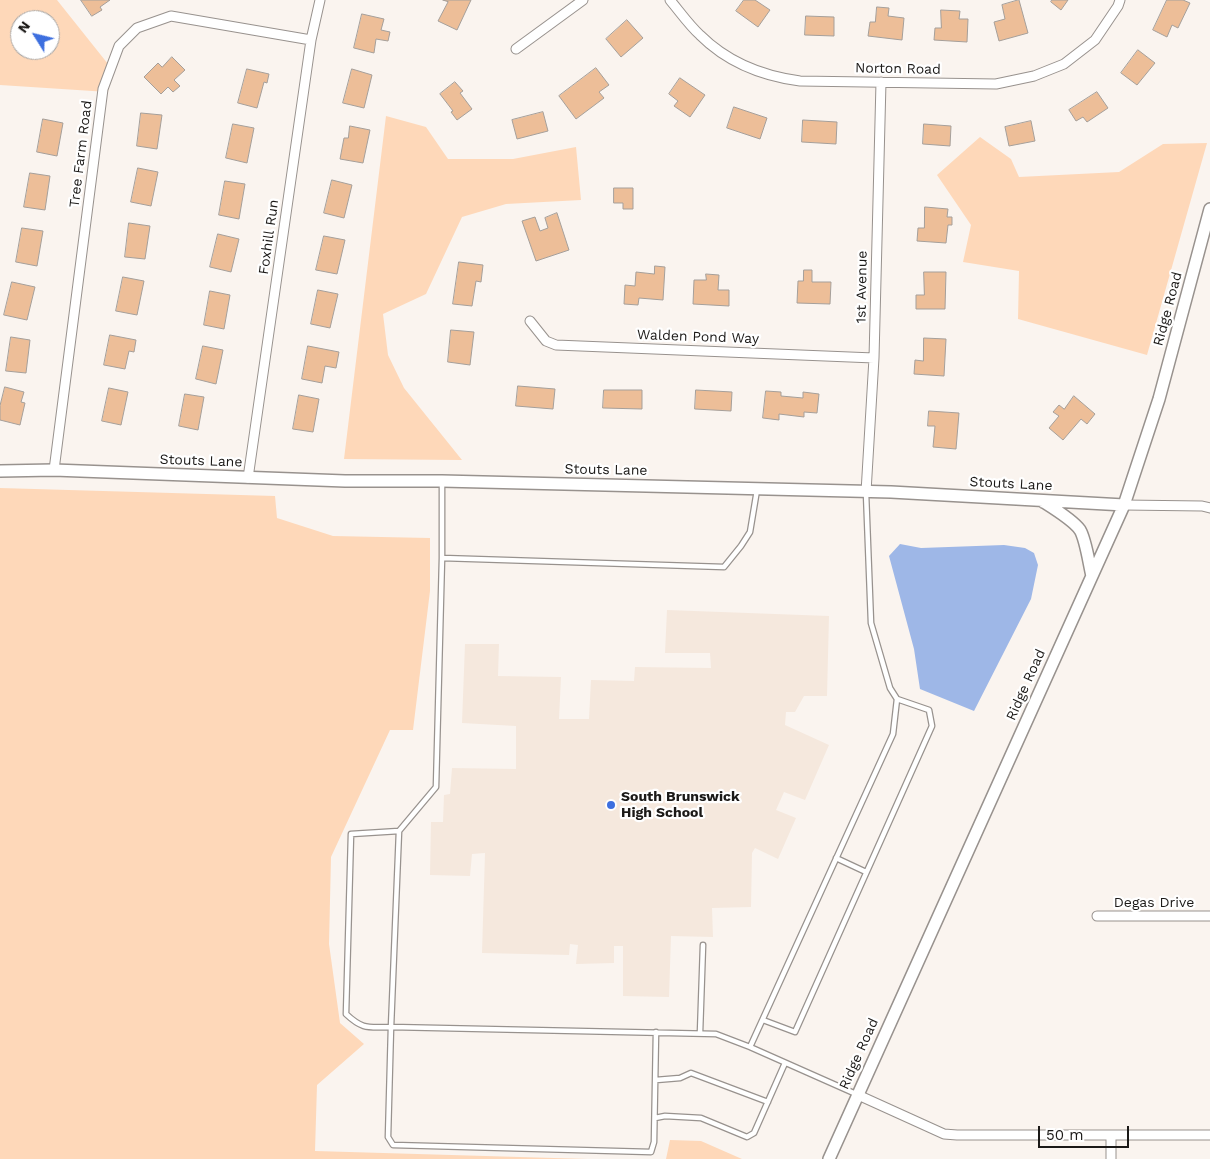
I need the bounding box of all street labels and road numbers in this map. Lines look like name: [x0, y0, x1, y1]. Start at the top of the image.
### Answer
street label: Norton Road: [855, 60, 941, 78]
street label: Tree Farm Road: [66, 100, 96, 208]
street label: Foxhill Run: [255, 198, 283, 276]
street label: 1st Avenue: [853, 250, 871, 324]
street label: Ridge Road: [1150, 270, 1186, 348]
street label: Walden Pond Way: [637, 326, 759, 348]
street label: Stouts Lane: [159, 451, 243, 471]
street label: Stouts Lane: [564, 461, 648, 479]
street label: Stouts Lane: [969, 473, 1053, 495]
street label: Ridge Road: [1003, 647, 1049, 723]
street label: Degas Drive: [1114, 895, 1194, 911]
street label: Ridge Road: [836, 1016, 882, 1092]

